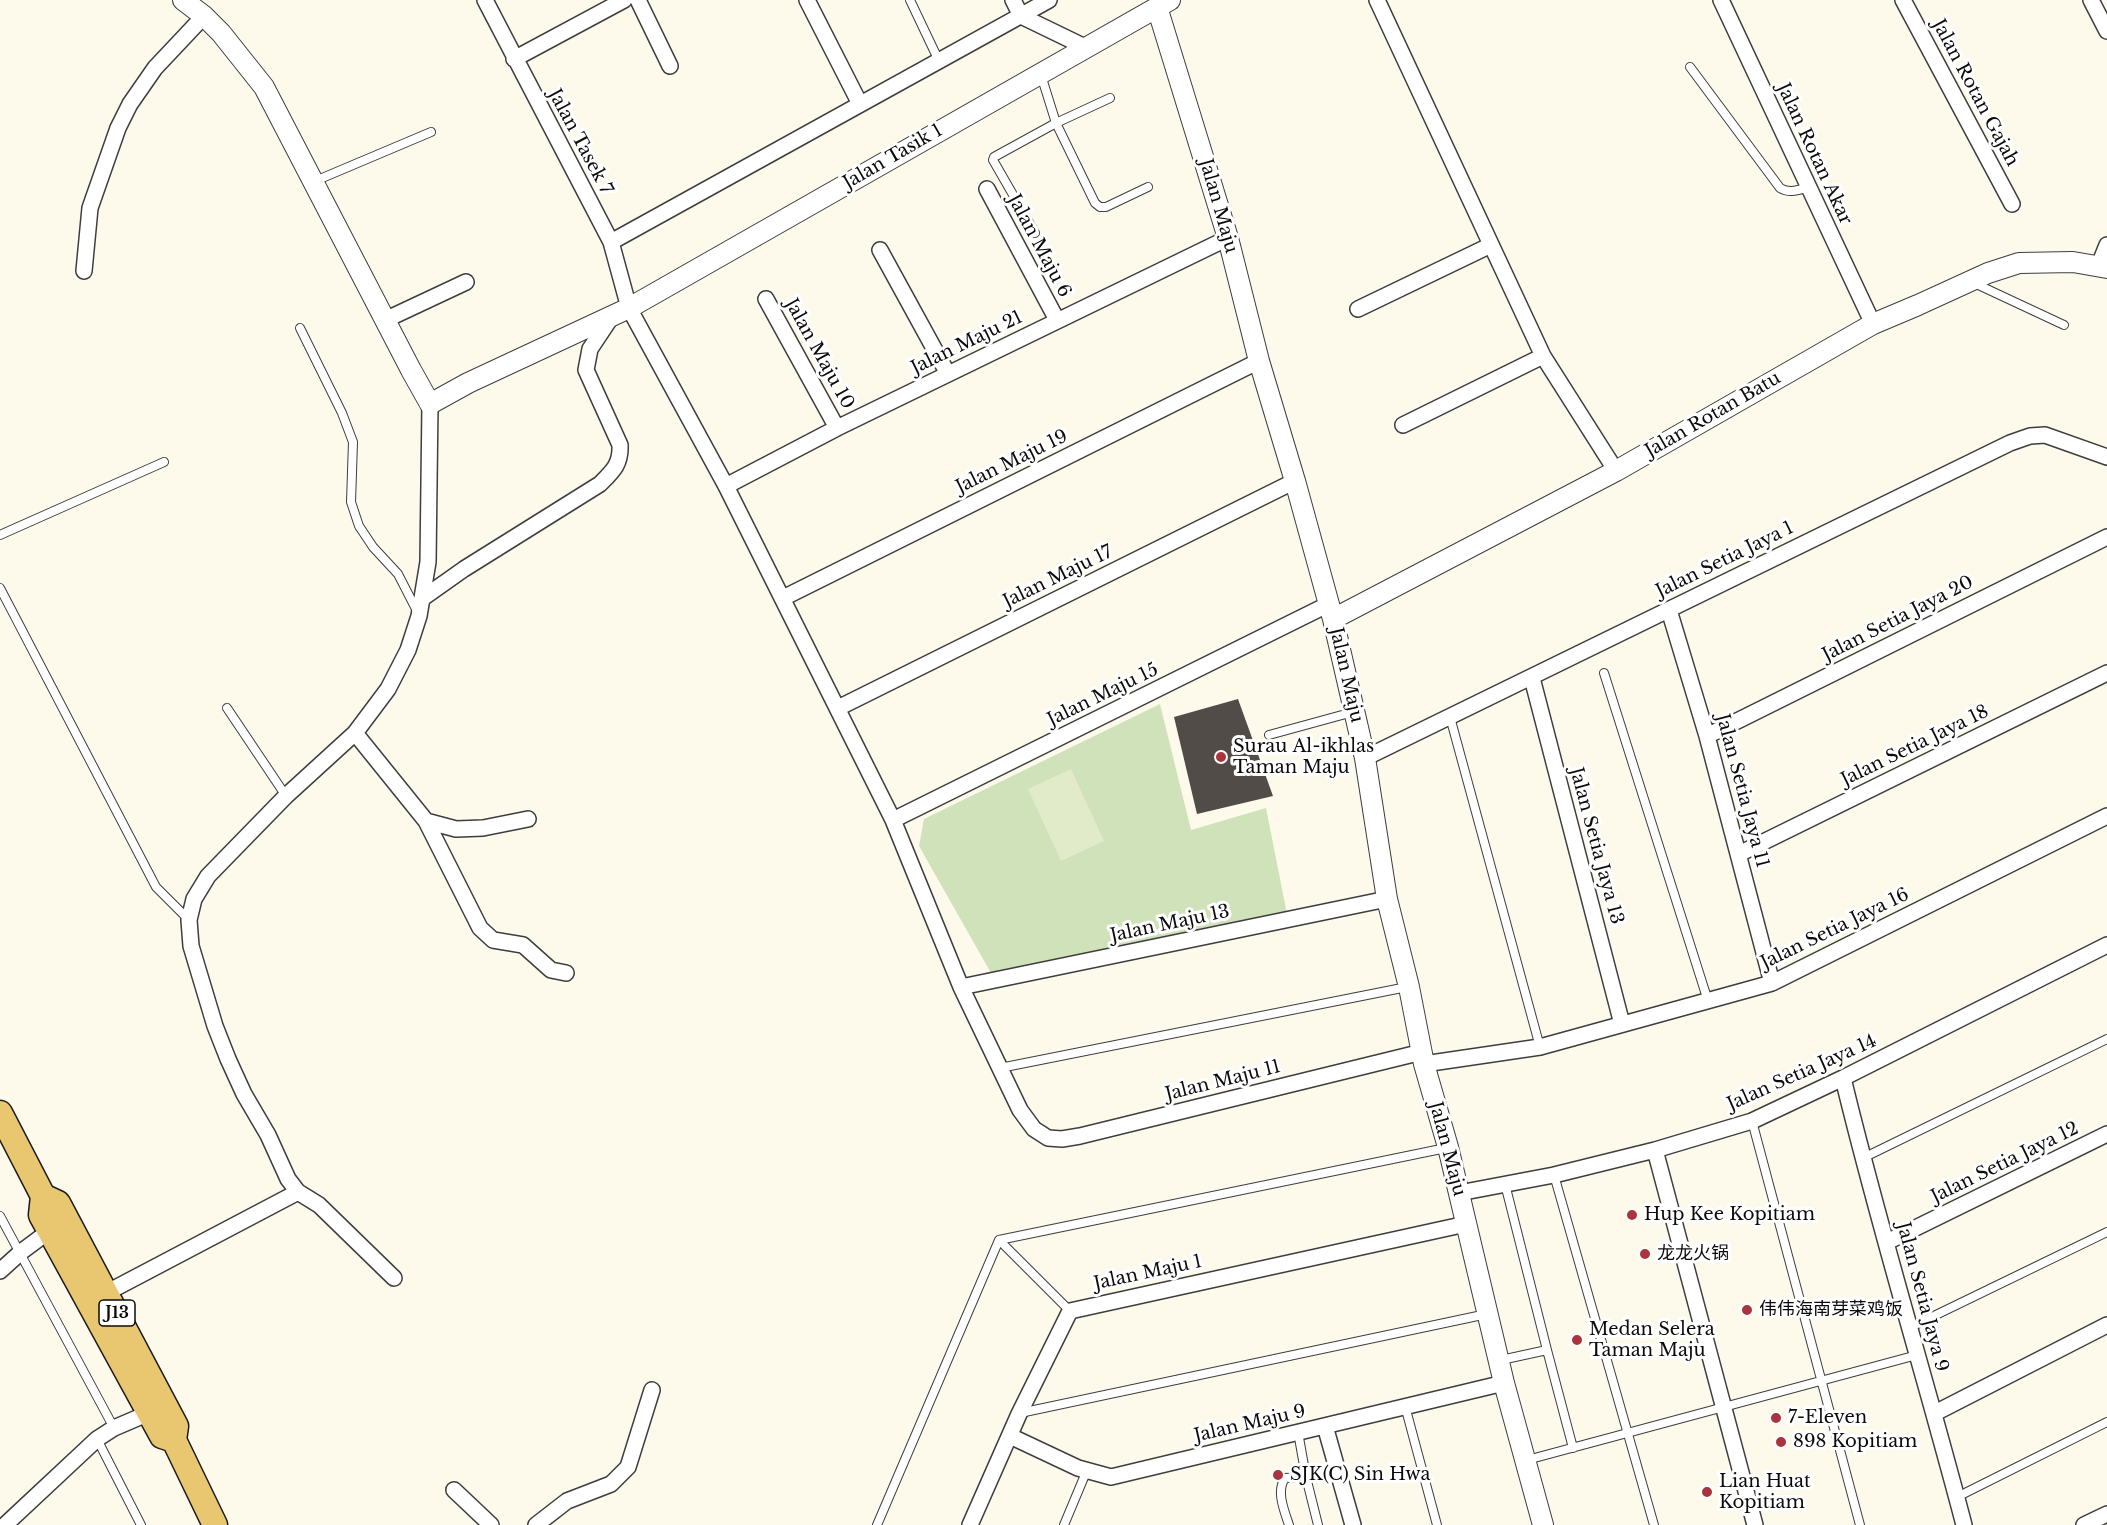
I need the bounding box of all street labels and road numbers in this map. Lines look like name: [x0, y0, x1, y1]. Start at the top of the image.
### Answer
street label: Jalan Rotan Gajah: [1927, 16, 2023, 170]
street label: Jalan Rotan Akar: [1772, 80, 1856, 228]
street label: Jalan Tasek 7: [543, 86, 617, 198]
street label: Jalan Tasik 1: [840, 120, 946, 194]
street label: Jalan Maju: [1194, 156, 1242, 256]
street label: Jalan Maju 6: [1003, 191, 1075, 301]
street label: Jalan Maju 10: [780, 295, 858, 413]
street label: Jalan Maju 21: [908, 307, 1026, 379]
street label: Jalan Rotan Batu: [1642, 367, 1784, 463]
street label: Jalan Maju 19: [953, 426, 1071, 498]
street label: Jalan Setia Jaya 1: [1653, 517, 1797, 603]
street label: Jalan Maju 17: [1000, 541, 1116, 613]
street label: Jalan Setia Jaya 20: [1819, 572, 1977, 666]
street label: Jalan Maju: [1325, 625, 1367, 725]
street label: Jalan Maju 15: [1044, 659, 1162, 731]
street label: Jalan Setia Jaya 18: [1838, 701, 1992, 791]
street label: Jalan Setia Jaya 11: [1711, 712, 1773, 870]
street label: Jalan Setia Jaya 13: [1565, 765, 1627, 927]
street label: Jalan Setia Jaya 16: [1757, 884, 1913, 974]
street label: Jalan Maju 13: [1108, 901, 1232, 947]
street label: Jalan Setia Jaya 14: [1724, 1030, 1880, 1116]
street label: Jalan Maju 11: [1163, 1056, 1283, 1106]
street label: Jalan Maju: [1424, 1099, 1470, 1199]
street label: Jalan Setia Jaya 12: [1928, 1118, 2082, 1208]
street label: Jalan Setia Jaya 9: [1892, 1220, 1952, 1374]
street label: Jalan Maju 1: [1092, 1251, 1204, 1295]
road number: J13: [99, 1300, 135, 1326]
street label: Jalan Maju 9: [1192, 1401, 1308, 1447]

